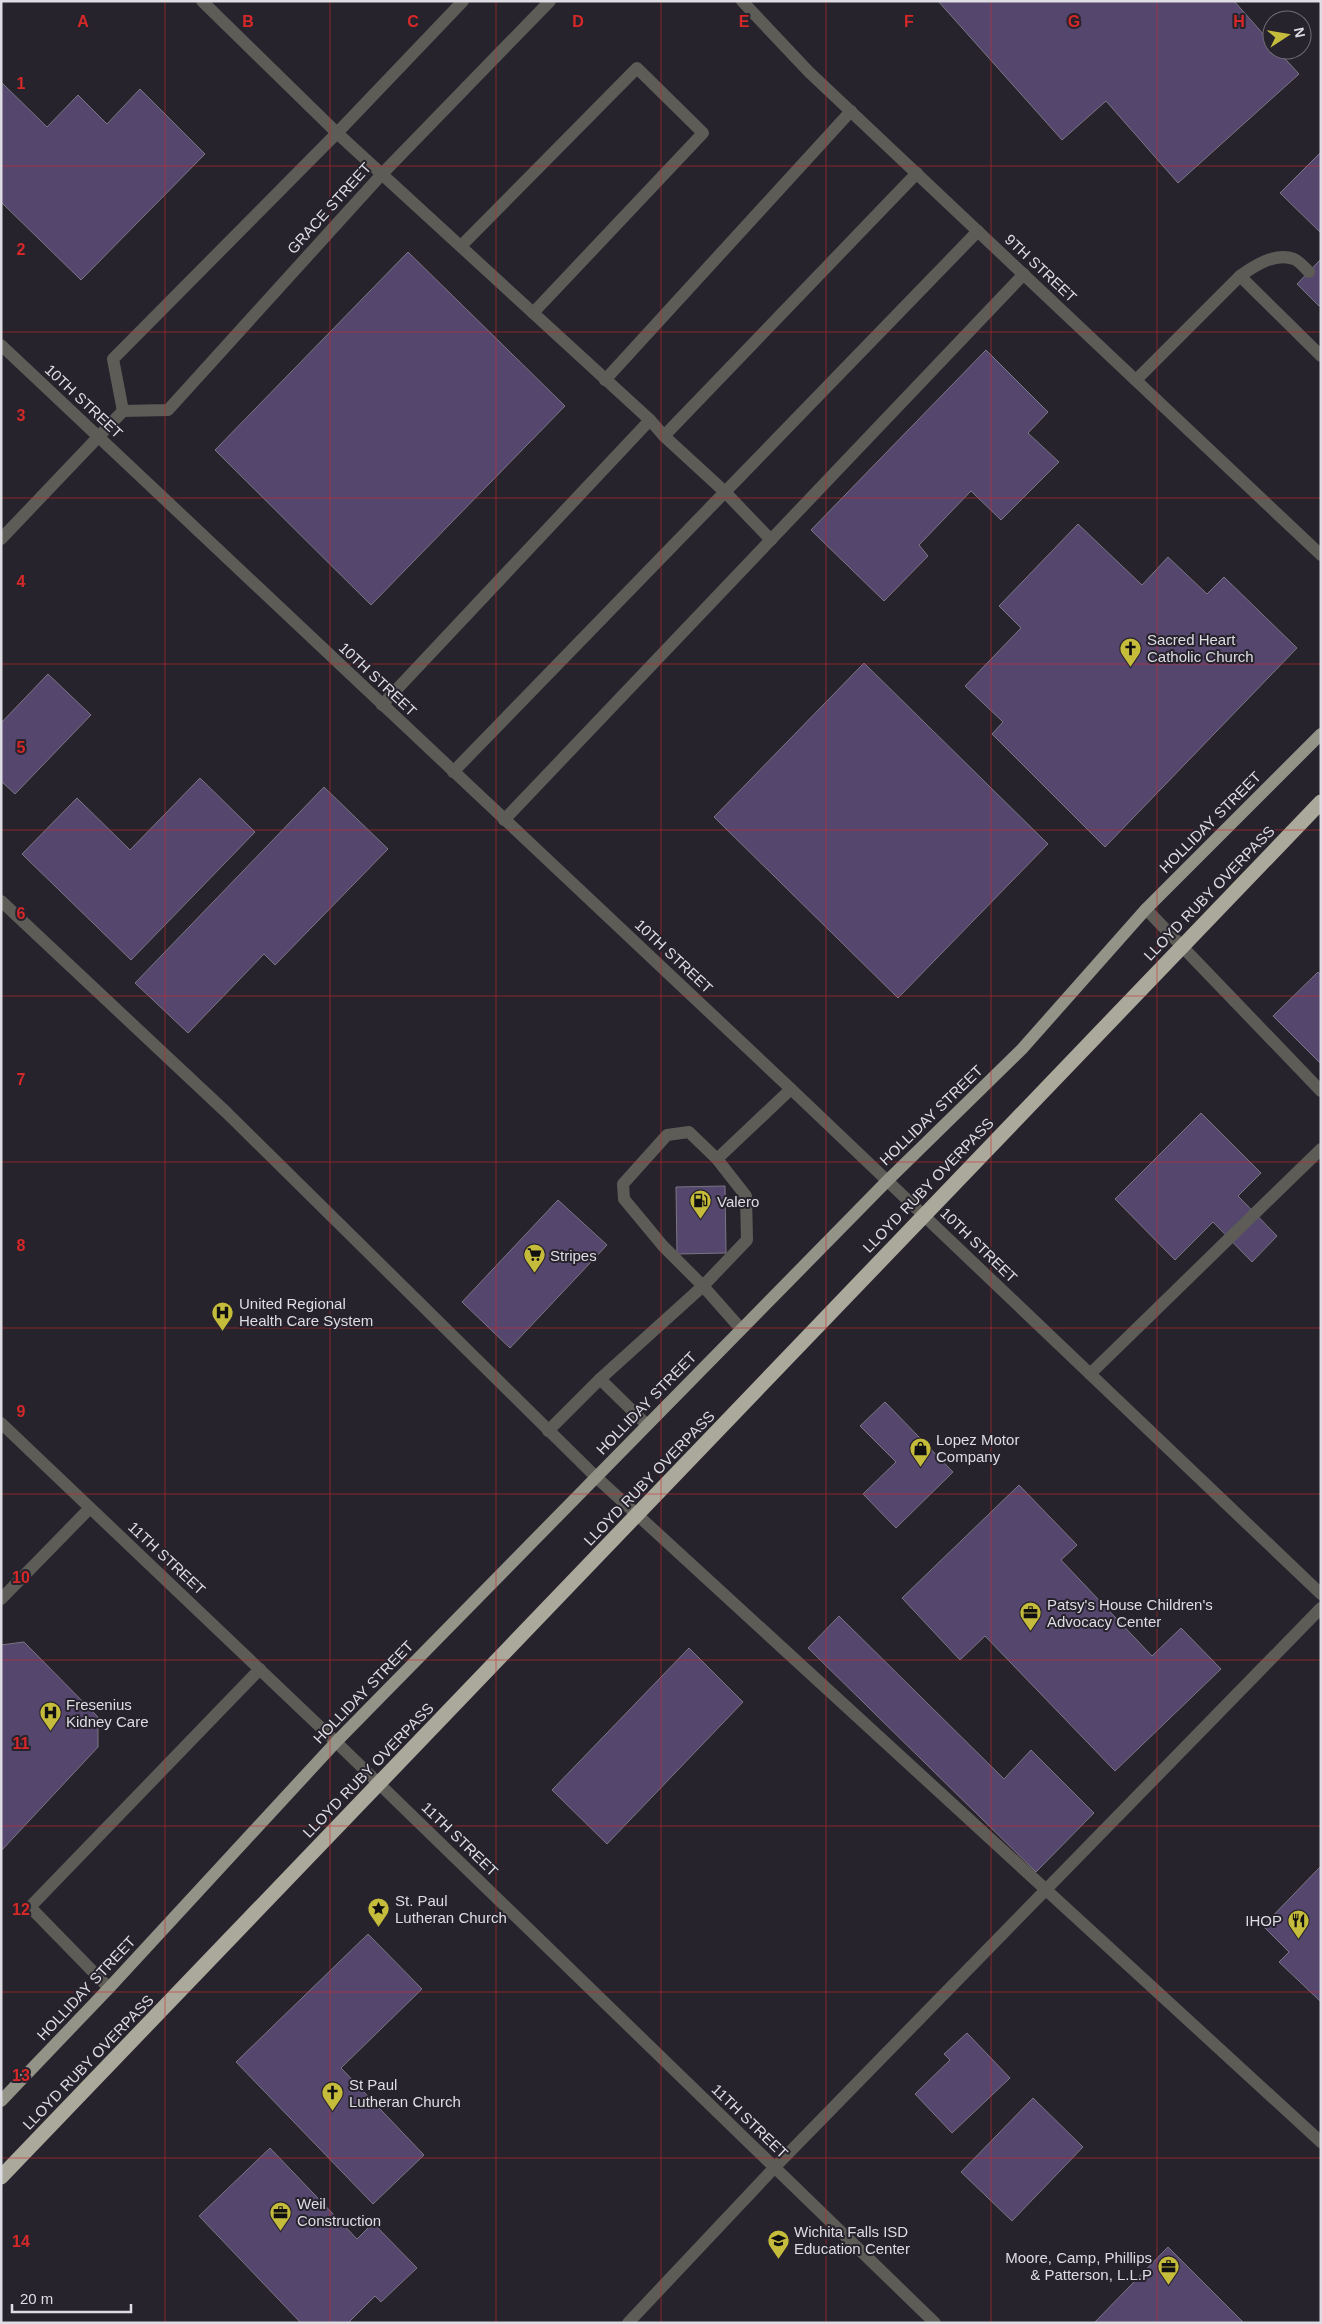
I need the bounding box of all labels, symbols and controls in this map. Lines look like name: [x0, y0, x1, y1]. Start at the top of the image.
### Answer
north arrow: [1262, 10, 1312, 60]
text: A: [77, 13, 89, 30]
text: B: [242, 13, 254, 30]
text: C: [407, 13, 419, 30]
text: D: [572, 13, 584, 30]
text: E: [739, 13, 750, 30]
text: F: [904, 13, 914, 30]
text: G: [1068, 13, 1080, 30]
text: H: [1233, 13, 1245, 30]
text: N: [1291, 26, 1309, 39]
text: 1: [17, 75, 26, 92]
street label: GRACE STREET: [284, 159, 374, 257]
street label: 9TH STREET: [1002, 231, 1080, 305]
text: 2: [17, 241, 26, 258]
street label: 10TH STREET: [42, 361, 126, 441]
text: 3: [17, 407, 26, 424]
text: 4: [17, 573, 26, 590]
place label: Sacred Heart Catholic Church: [1147, 631, 1254, 665]
church icon: Sacred Heart Catholic Church: [1119, 636, 1143, 667]
street label: 10TH STREET: [336, 639, 420, 719]
text: 5: [17, 739, 26, 756]
street label: HOLLIDAY STREET: [1156, 768, 1264, 876]
street label: LLOYD RUBY OVERPASS: [1140, 822, 1278, 964]
text: 6: [17, 905, 26, 922]
street label: 10TH STREET: [632, 916, 716, 996]
street label: HOLLIDAY STREET: [876, 1062, 986, 1168]
text: 7: [17, 1071, 26, 1088]
street label: LLOYD RUBY OVERPASS: [859, 1114, 997, 1256]
fuel station icon: Valero: [689, 1189, 713, 1220]
place label: Valero: [717, 1193, 759, 1210]
street label: 10TH STREET: [937, 1204, 1021, 1286]
text: 8: [17, 1237, 26, 1254]
supermarket icon: Stripes: [522, 1243, 546, 1274]
place label: Stripes: [550, 1247, 597, 1264]
place label: United Regional Health Care System: [239, 1295, 373, 1329]
hospital icon: United Regional Health Care System: [211, 1300, 235, 1331]
street label: HOLLIDAY STREET: [593, 1348, 699, 1458]
text: 9: [17, 1403, 26, 1420]
street label: LLOYD RUBY OVERPASS: [580, 1407, 718, 1549]
place label: Lopez Motor Company: [936, 1431, 1019, 1465]
shop icon: Lopez Motor Company: [908, 1436, 932, 1467]
street label: 11TH STREET: [125, 1518, 209, 1598]
text: 10: [12, 1569, 30, 1586]
place label: Patsy's House Children's Advocacy Center: [1047, 1596, 1213, 1630]
office icon: Patsy's House Children's Advocacy Center: [1019, 1601, 1043, 1632]
street label: HOLLIDAY STREET: [310, 1637, 416, 1747]
place label: Fresenius Kidney Care: [66, 1696, 149, 1730]
street label: LLOYD RUBY OVERPASS: [299, 1699, 437, 1841]
hospital icon: Fresenius Kidney Care: [38, 1701, 62, 1732]
text: 11: [13, 1735, 30, 1752]
street label: 11TH STREET: [419, 1799, 501, 1879]
place label: St. Paul Lutheran Church: [395, 1892, 507, 1926]
place icon: St. Paul Lutheran Church: [367, 1897, 391, 1928]
text: 12: [12, 1901, 30, 1918]
restaurant icon: IHOP: [1286, 1908, 1310, 1939]
place label: IHOP: [1245, 1912, 1282, 1929]
street label: HOLLIDAY STREET: [33, 1932, 139, 2044]
street label: LLOYD RUBY OVERPASS: [19, 1991, 157, 2133]
text: 13: [12, 2067, 30, 2084]
place label: St Paul Lutheran Church: [349, 2076, 461, 2110]
church icon: St Paul Lutheran Church: [321, 2081, 345, 2112]
street label: 11TH STREET: [709, 2081, 791, 2161]
place label: Weil Construction: [297, 2195, 381, 2229]
office icon: Weil Construction: [269, 2200, 293, 2231]
place label: Wichita Falls ISD Education Center: [794, 2223, 910, 2257]
school or university icon: Wichita Falls ISD Education Center: [766, 2228, 790, 2259]
text: 14: [12, 2233, 30, 2250]
place label: Moore, Camp, Phillips & Patterson, L.L.P: [1005, 2249, 1152, 2283]
office icon: Moore, Camp, Phillips & Patterson, L.L.P: [1156, 2254, 1180, 2285]
scale bar: [12, 2282, 131, 2314]
text: 20 m: [20, 2290, 53, 2307]

